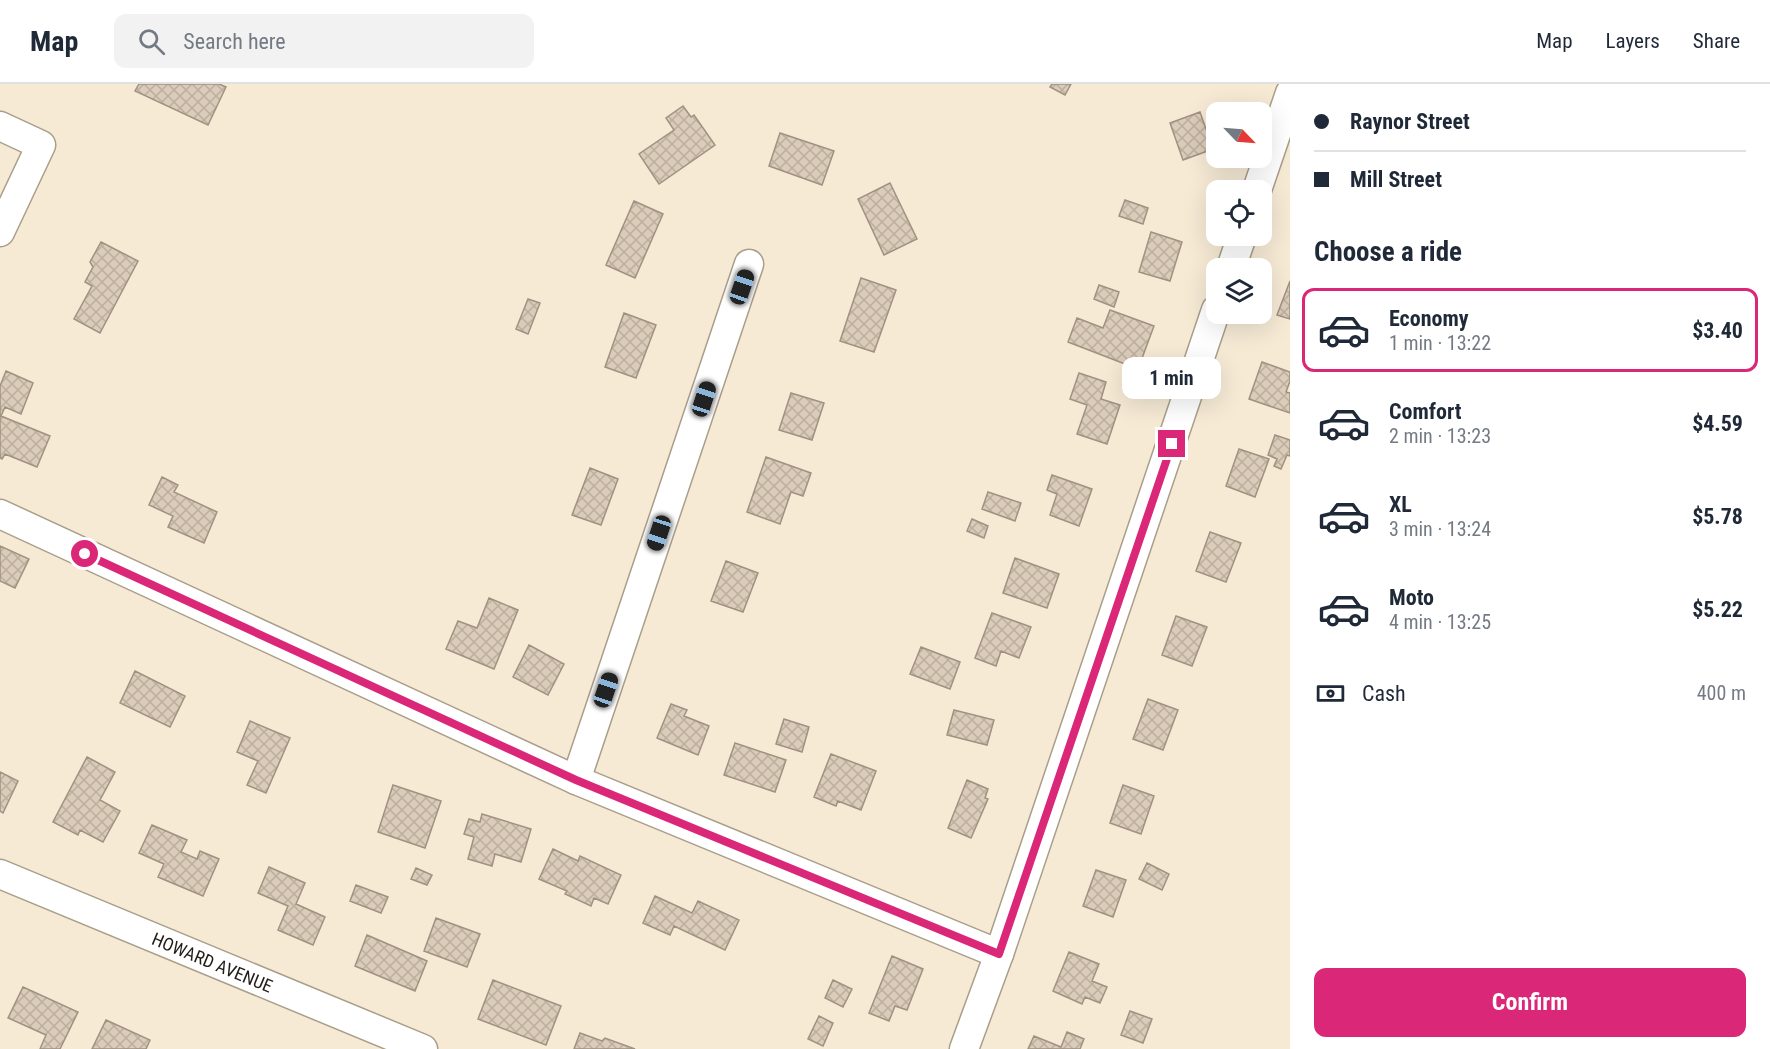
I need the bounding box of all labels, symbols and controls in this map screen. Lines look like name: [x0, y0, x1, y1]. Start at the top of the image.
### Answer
search box: [114, 14, 534, 68]
text: Map: [30, 25, 78, 58]
icon: search: [135, 25, 168, 58]
text: Search here: [183, 29, 286, 54]
text: Map: [1536, 29, 1573, 53]
text: Layers: [1606, 29, 1660, 53]
text: Share: [1693, 29, 1740, 53]
north arrow: [1206, 102, 1272, 168]
map controls: [1206, 102, 1272, 324]
text: Raynor Street: [1350, 109, 1470, 134]
text: Mill Street: [1350, 167, 1442, 192]
button: locate: [1206, 180, 1272, 246]
text: Choose a ride: [1314, 236, 1462, 268]
button: layers: [1206, 258, 1272, 324]
car: [728, 267, 756, 307]
icon: car: [1317, 303, 1371, 357]
text: Economy: [1389, 306, 1469, 331]
text: $3.40: [1692, 318, 1743, 343]
text: 1 min · 13:22: [1389, 331, 1491, 355]
callout: 1 min: [1122, 357, 1222, 399]
text: 1 min: [1149, 366, 1194, 390]
car: [690, 379, 718, 419]
icon: car: [1317, 396, 1371, 450]
text: Comfort: [1389, 399, 1462, 424]
text: $4.59: [1692, 411, 1743, 436]
text: 2 min · 13:23: [1389, 424, 1491, 448]
route end: [1158, 430, 1185, 457]
icon: car: [1317, 489, 1371, 543]
text: XL: [1389, 492, 1412, 517]
text: $5.78: [1692, 504, 1743, 529]
car: [645, 513, 673, 553]
text: 3 min · 13:24: [1389, 517, 1491, 541]
route start: [71, 540, 98, 567]
icon: car: [1317, 582, 1371, 636]
text: Moto: [1389, 585, 1434, 610]
text: $5.22: [1692, 597, 1743, 622]
text: 4 min · 13:25: [1389, 610, 1491, 634]
car: [592, 670, 620, 710]
icon: cash: [1314, 677, 1347, 710]
text: Cash: [1362, 681, 1406, 706]
text: 400 m: [1697, 681, 1746, 705]
street label: HOWARD AVENUE: [149, 928, 276, 996]
button: Confirm: [1314, 968, 1746, 1037]

